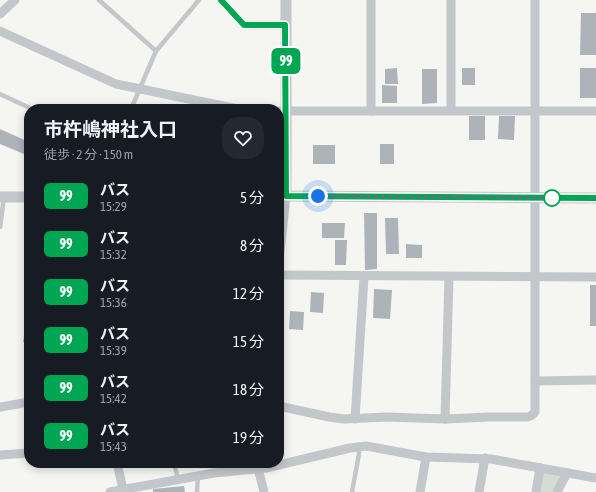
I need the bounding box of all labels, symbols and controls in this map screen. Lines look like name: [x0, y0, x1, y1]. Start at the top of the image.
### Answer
line badge: 99: [268, 48, 304, 74]
text: 99: [279, 53, 293, 69]
button: heart: [222, 117, 264, 159]
text: 市杵嶋神社入口: [44, 118, 177, 140]
text: 徒歩 · 2 分 · 150 m: [44, 147, 133, 162]
text: バス: [100, 181, 130, 198]
your location: [308, 186, 328, 206]
text: 99: [59, 188, 73, 204]
text: 5 分: [240, 189, 264, 206]
unlabelled marker: [543, 189, 561, 207]
text: 15:29: [100, 199, 127, 214]
text: バス: [100, 229, 130, 246]
text: 99: [59, 236, 73, 252]
text: 8 分: [240, 237, 264, 254]
text: 15:32: [100, 247, 127, 262]
text: バス: [100, 277, 130, 294]
text: 99: [59, 284, 73, 300]
text: 12 分: [233, 285, 264, 302]
text: 15:36: [100, 295, 127, 310]
text: バス: [100, 325, 130, 342]
text: 99: [59, 332, 73, 348]
text: 15 分: [233, 333, 264, 350]
text: 15:39: [100, 343, 127, 358]
text: バス: [100, 373, 130, 390]
text: 99: [59, 380, 73, 396]
text: 18 分: [233, 381, 264, 398]
text: 15:42: [100, 391, 127, 406]
text: バス: [100, 421, 130, 438]
text: 99: [59, 428, 73, 444]
text: 19 分: [233, 429, 264, 446]
text: 15:43: [100, 439, 127, 454]

